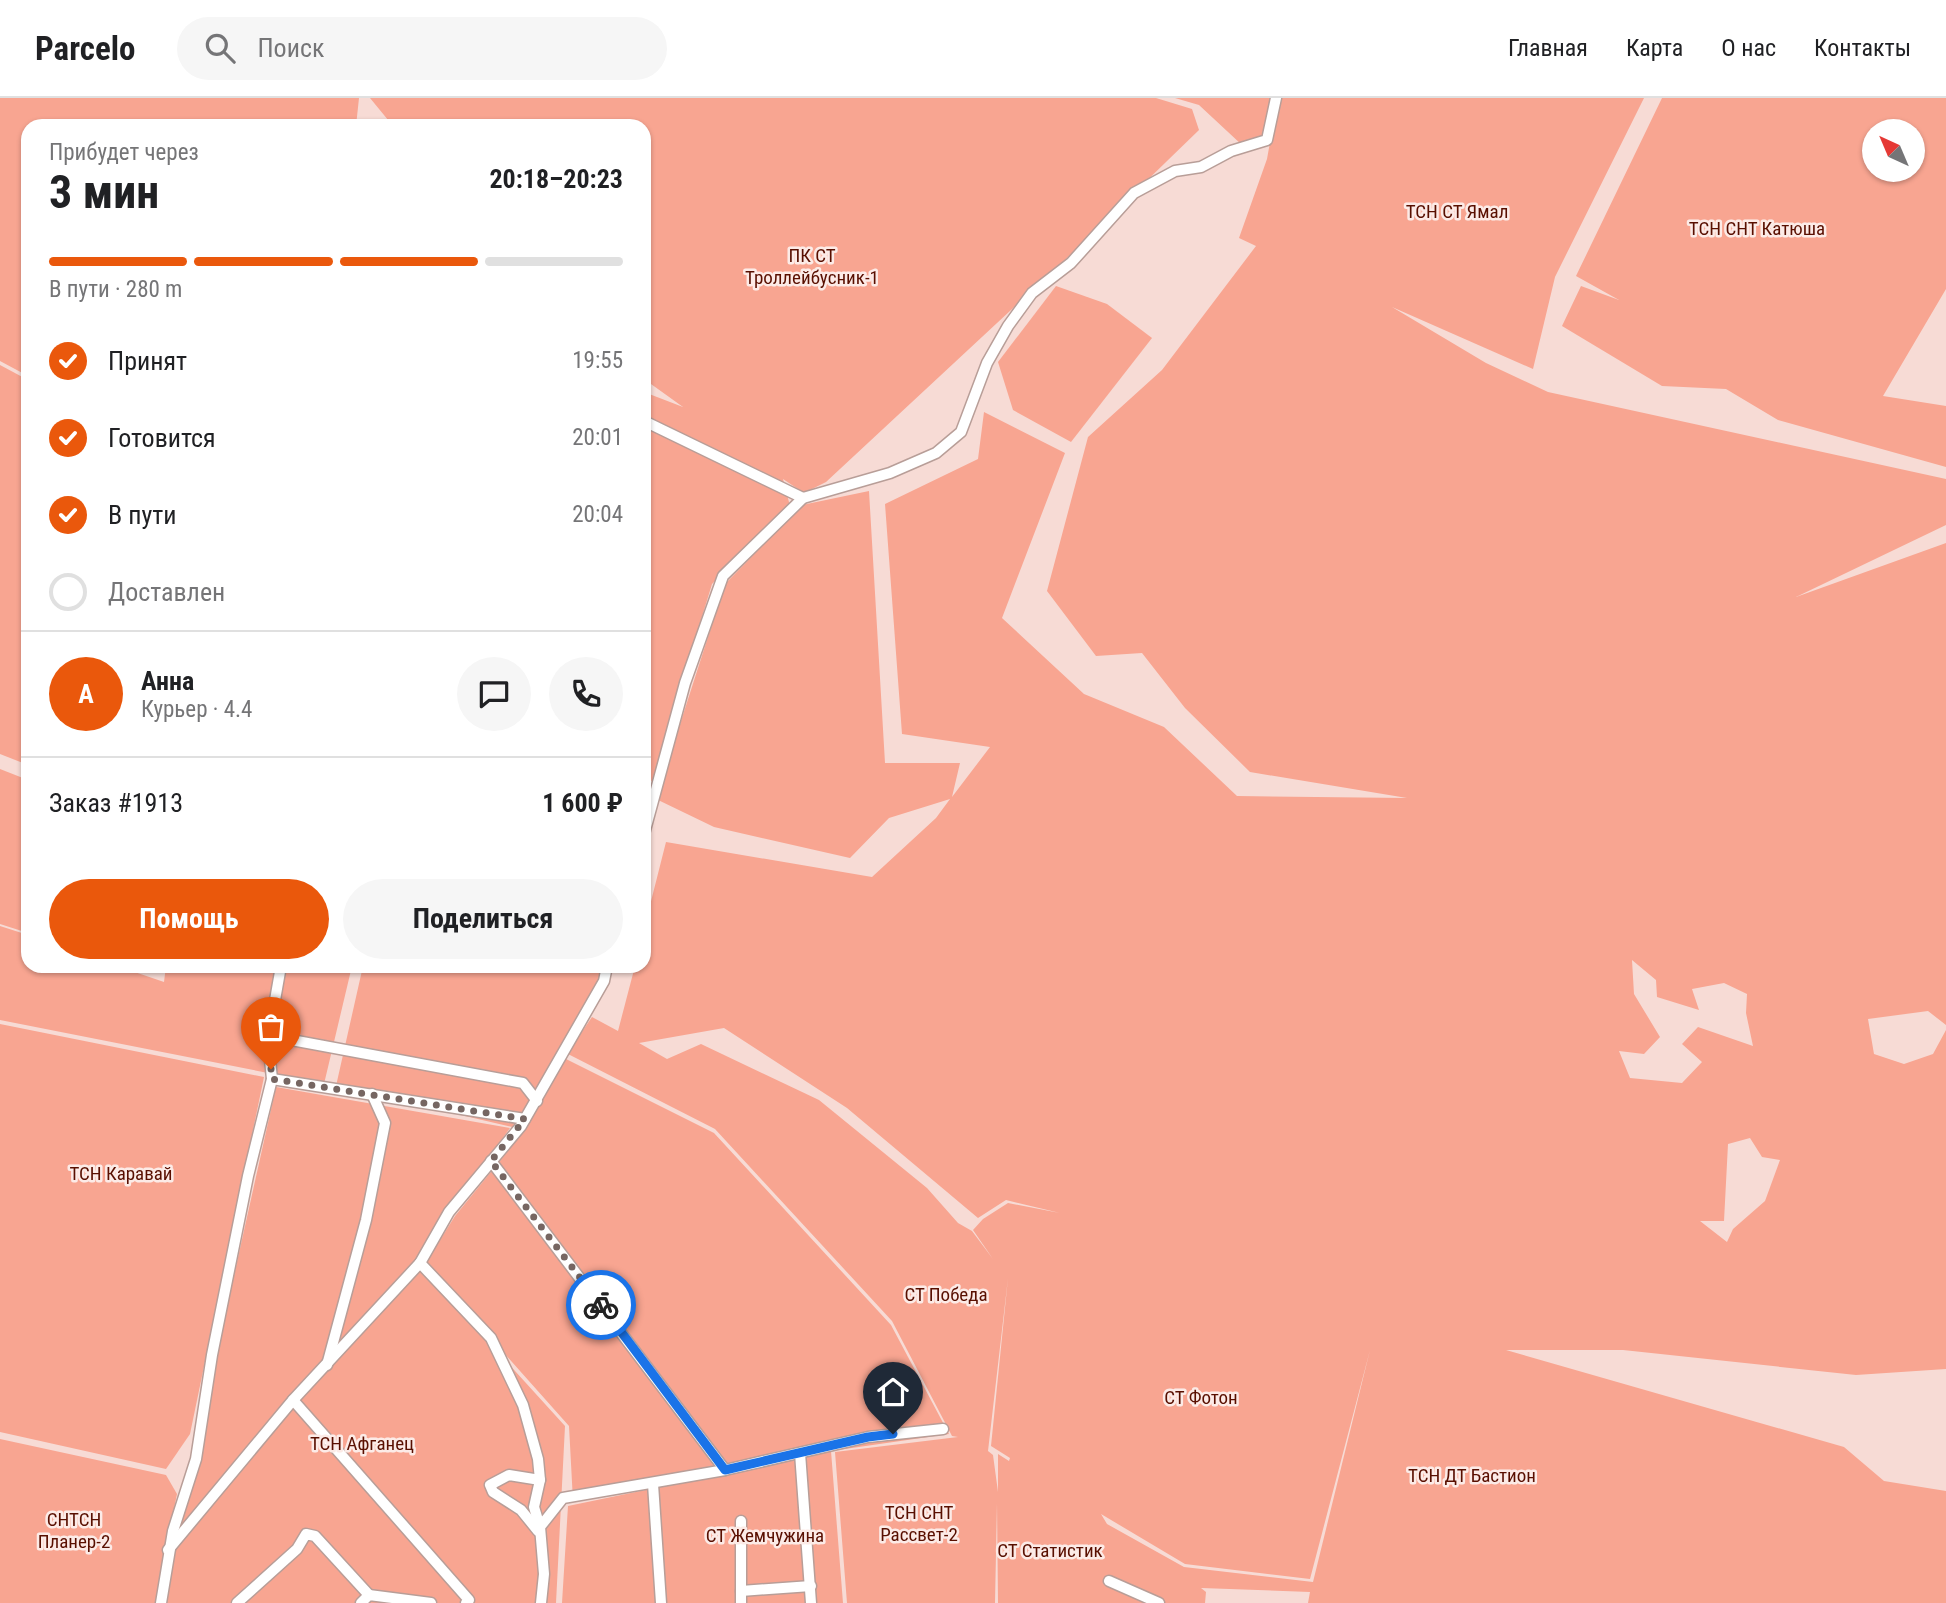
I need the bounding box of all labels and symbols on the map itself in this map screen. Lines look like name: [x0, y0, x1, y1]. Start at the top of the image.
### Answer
north arrow: [1862, 119, 1925, 182]
park label: ТСН СТ Ямал: [1406, 200, 1508, 223]
park label: ТСН СНТ Катюша: [1689, 217, 1825, 240]
park label: ПК СТ Троллейбусник-1: [745, 244, 879, 289]
pin: [241, 997, 301, 1069]
park label: ТСН Каравай: [69, 1162, 173, 1185]
courier: [566, 1270, 636, 1340]
park label: СТ Победа: [904, 1283, 988, 1306]
pin: [863, 1362, 923, 1434]
park label: СТ Фотон: [1164, 1386, 1238, 1409]
park label: ТСН Афганец: [310, 1432, 414, 1455]
park label: ТСН ДТ Бастион: [1408, 1464, 1536, 1487]
park label: ТСН СНТ Рассвет-2: [880, 1501, 958, 1546]
park label: СНТСН Планер-2: [38, 1508, 110, 1553]
park label: СТ Жемчужина: [706, 1524, 824, 1547]
park label: СТ Статистик: [997, 1539, 1103, 1562]

